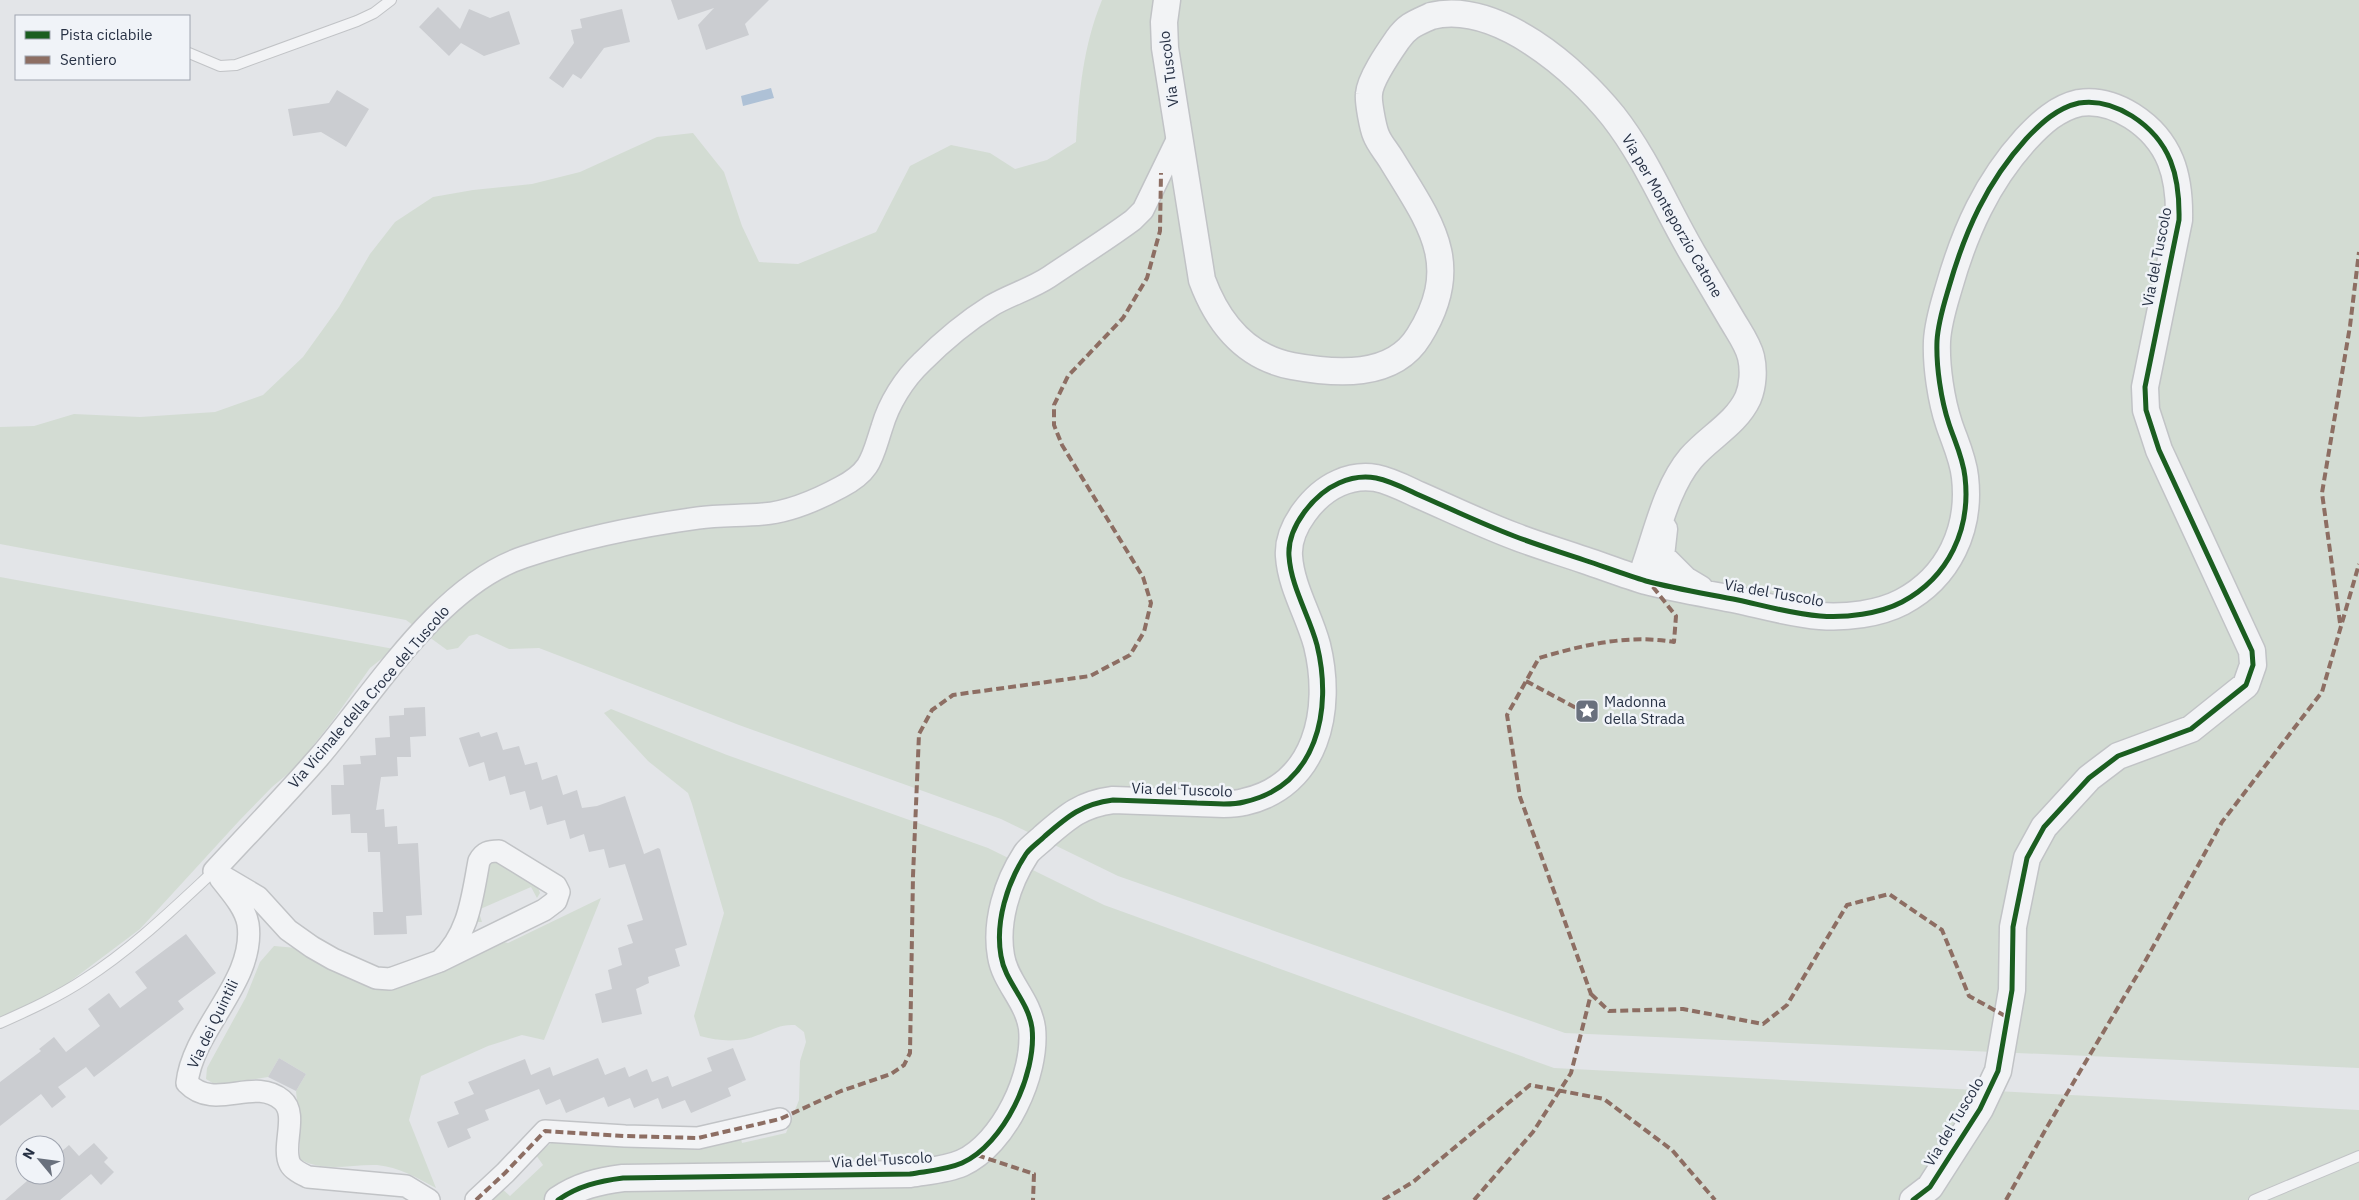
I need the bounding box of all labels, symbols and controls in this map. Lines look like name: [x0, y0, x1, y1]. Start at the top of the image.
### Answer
legend: [15, 15, 190, 80]
text: Pista ciclabile: [60, 25, 153, 44]
street label: Via Tuscolo: [1154, 30, 1183, 108]
text: Sentiero: [60, 50, 117, 69]
street label: Via per Monteporzio Catone: [1618, 131, 1727, 301]
street label: Via del Tuscolo: [2138, 206, 2175, 308]
street label: Via del Tuscolo: [1723, 574, 1825, 611]
street label: Via Vicinale della Croce del Tuscolo: [284, 601, 453, 792]
place label: Madonna della Strada: [1604, 692, 1685, 728]
place icon: Madonna della Strada: [1574, 698, 1600, 724]
street label: Via del Tuscolo: [1131, 778, 1233, 801]
street label: Via dei Quintili: [183, 976, 242, 1072]
street label: Via del Tuscolo: [1919, 1074, 1988, 1170]
north arrow: [15, 1135, 65, 1185]
text: N: [18, 1145, 39, 1162]
street label: Via del Tuscolo: [831, 1147, 933, 1172]

